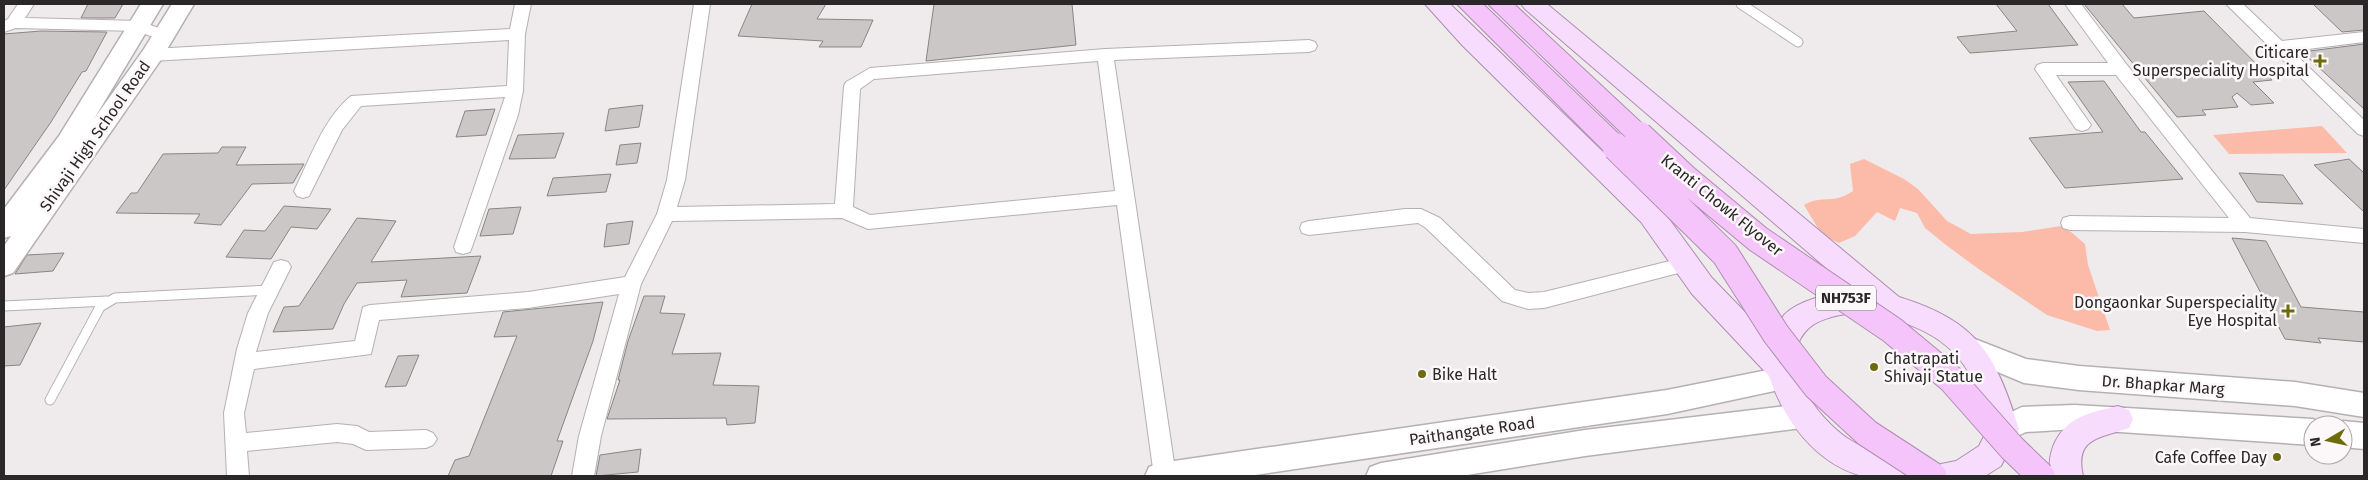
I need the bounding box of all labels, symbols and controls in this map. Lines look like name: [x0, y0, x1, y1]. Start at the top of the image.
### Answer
place label: Citicare Superspeciality Hospital: [2133, 43, 2309, 80]
marker: Citicare Superspeciality Hospital: [2313, 54, 2327, 68]
street label: Shivaji High School Road: [36, 57, 154, 215]
street label: Kranti Chowk Flyover: [1657, 150, 1787, 260]
road number: NH753F: [1816, 286, 1876, 310]
place label: Dongaonkar Superspeciality Eye Hospital: [2074, 293, 2277, 330]
marker: Dongaonkar Superspeciality Eye Hospital: [2281, 304, 2295, 318]
place label: Chatrapati Shivaji Statue: [1884, 349, 1983, 386]
marker: Chatrapati Shivaji Statue: [1868, 361, 1880, 373]
place label: Bike Halt: [1432, 365, 1497, 384]
marker: Bike Halt: [1416, 368, 1428, 380]
street label: Dr. Bhapkar Marg: [2101, 371, 2226, 399]
street label: Paithangate Road: [1408, 413, 1536, 449]
north arrow: [2303, 415, 2353, 465]
text: N: [2307, 436, 2325, 448]
place label: Cafe Coffee Day: [2155, 448, 2267, 467]
marker: Cafe Coffee Day: [2271, 451, 2283, 463]

